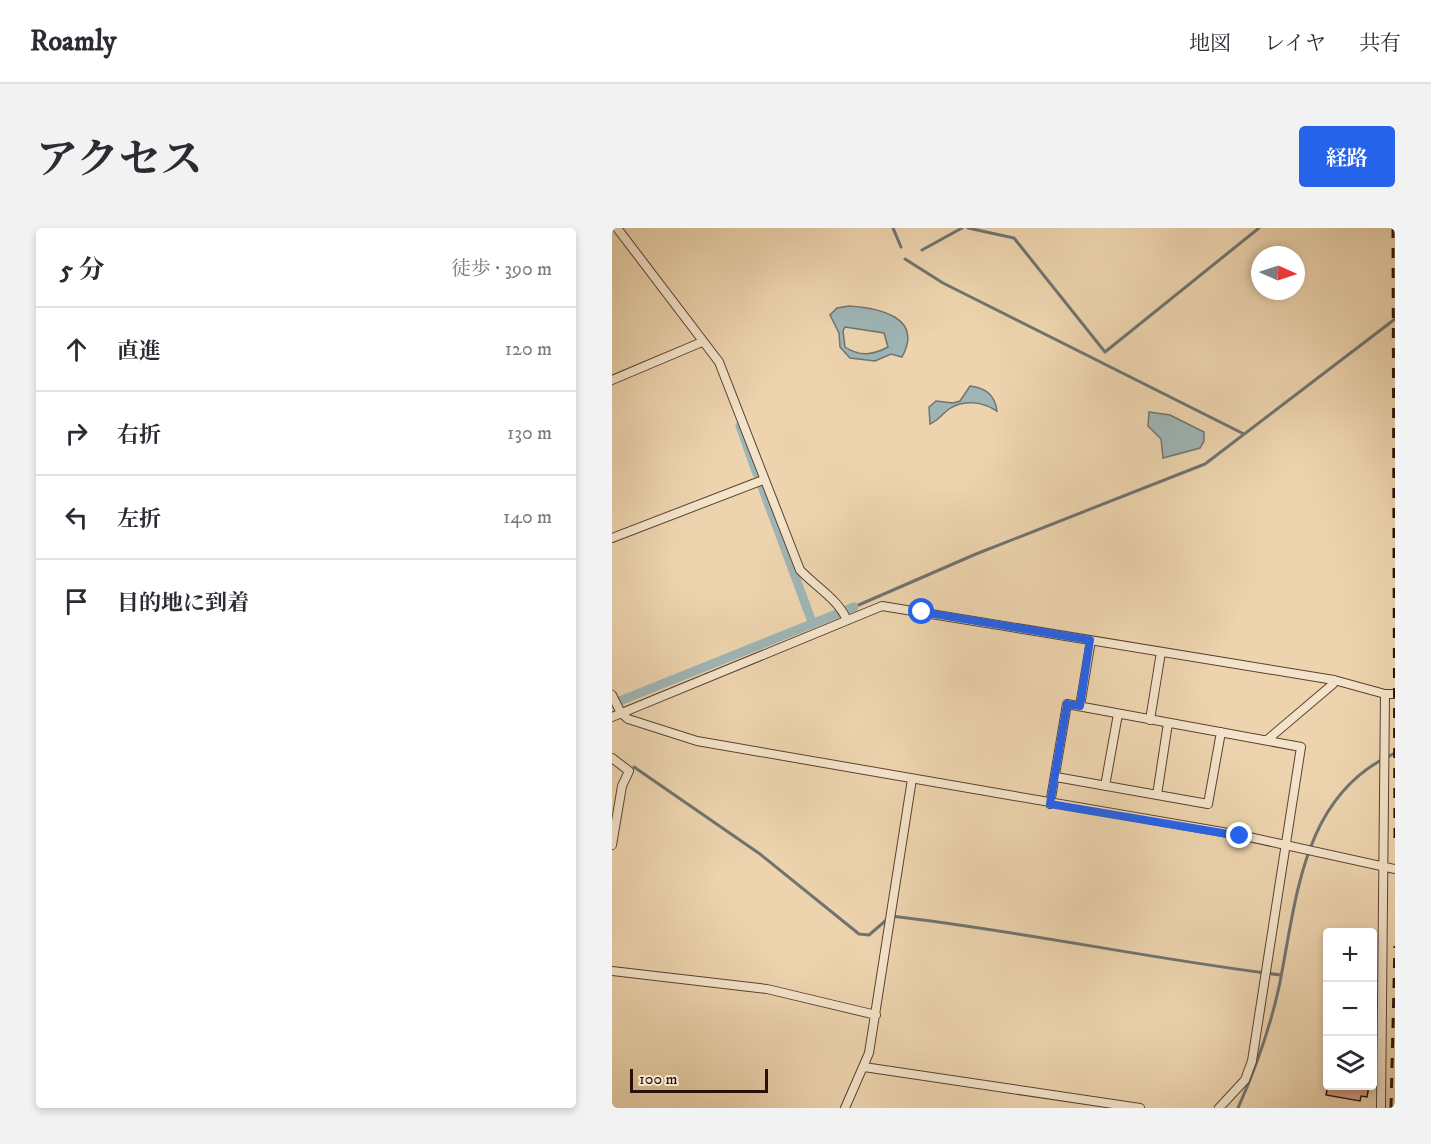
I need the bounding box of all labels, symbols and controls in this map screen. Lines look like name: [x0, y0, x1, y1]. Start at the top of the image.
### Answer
text: Roamly: [30, 24, 116, 59]
text: 地図: [1189, 31, 1231, 57]
text: レイヤ: [1264, 31, 1326, 57]
text: 共有: [1359, 31, 1401, 57]
button: 経路: [1299, 126, 1395, 187]
text: アクセス: [36, 135, 203, 187]
north arrow: [1251, 246, 1305, 300]
text: 5 分: [60, 254, 105, 287]
text: 徒歩 · 390 m: [451, 257, 552, 282]
icon: ahead: [60, 333, 93, 366]
text: 120 m: [505, 337, 552, 362]
text: 直進: [117, 338, 161, 365]
icon: right: [60, 417, 93, 450]
text: 130 m: [507, 421, 552, 446]
text: 右折: [117, 422, 161, 449]
icon: left: [60, 501, 93, 534]
text: 140 m: [503, 505, 552, 530]
text: 左折: [117, 506, 161, 533]
icon: arrive: [60, 585, 93, 618]
text: 目的地に到着: [117, 590, 249, 617]
route start: [908, 598, 934, 624]
route end: [1226, 822, 1252, 848]
map controls: [1323, 928, 1377, 1090]
button: +: [1323, 928, 1377, 982]
button: −: [1323, 982, 1377, 1036]
button: layers: [1323, 1036, 1377, 1090]
scale bar: [630, 1066, 768, 1094]
text: 100 m: [639, 1069, 678, 1089]

